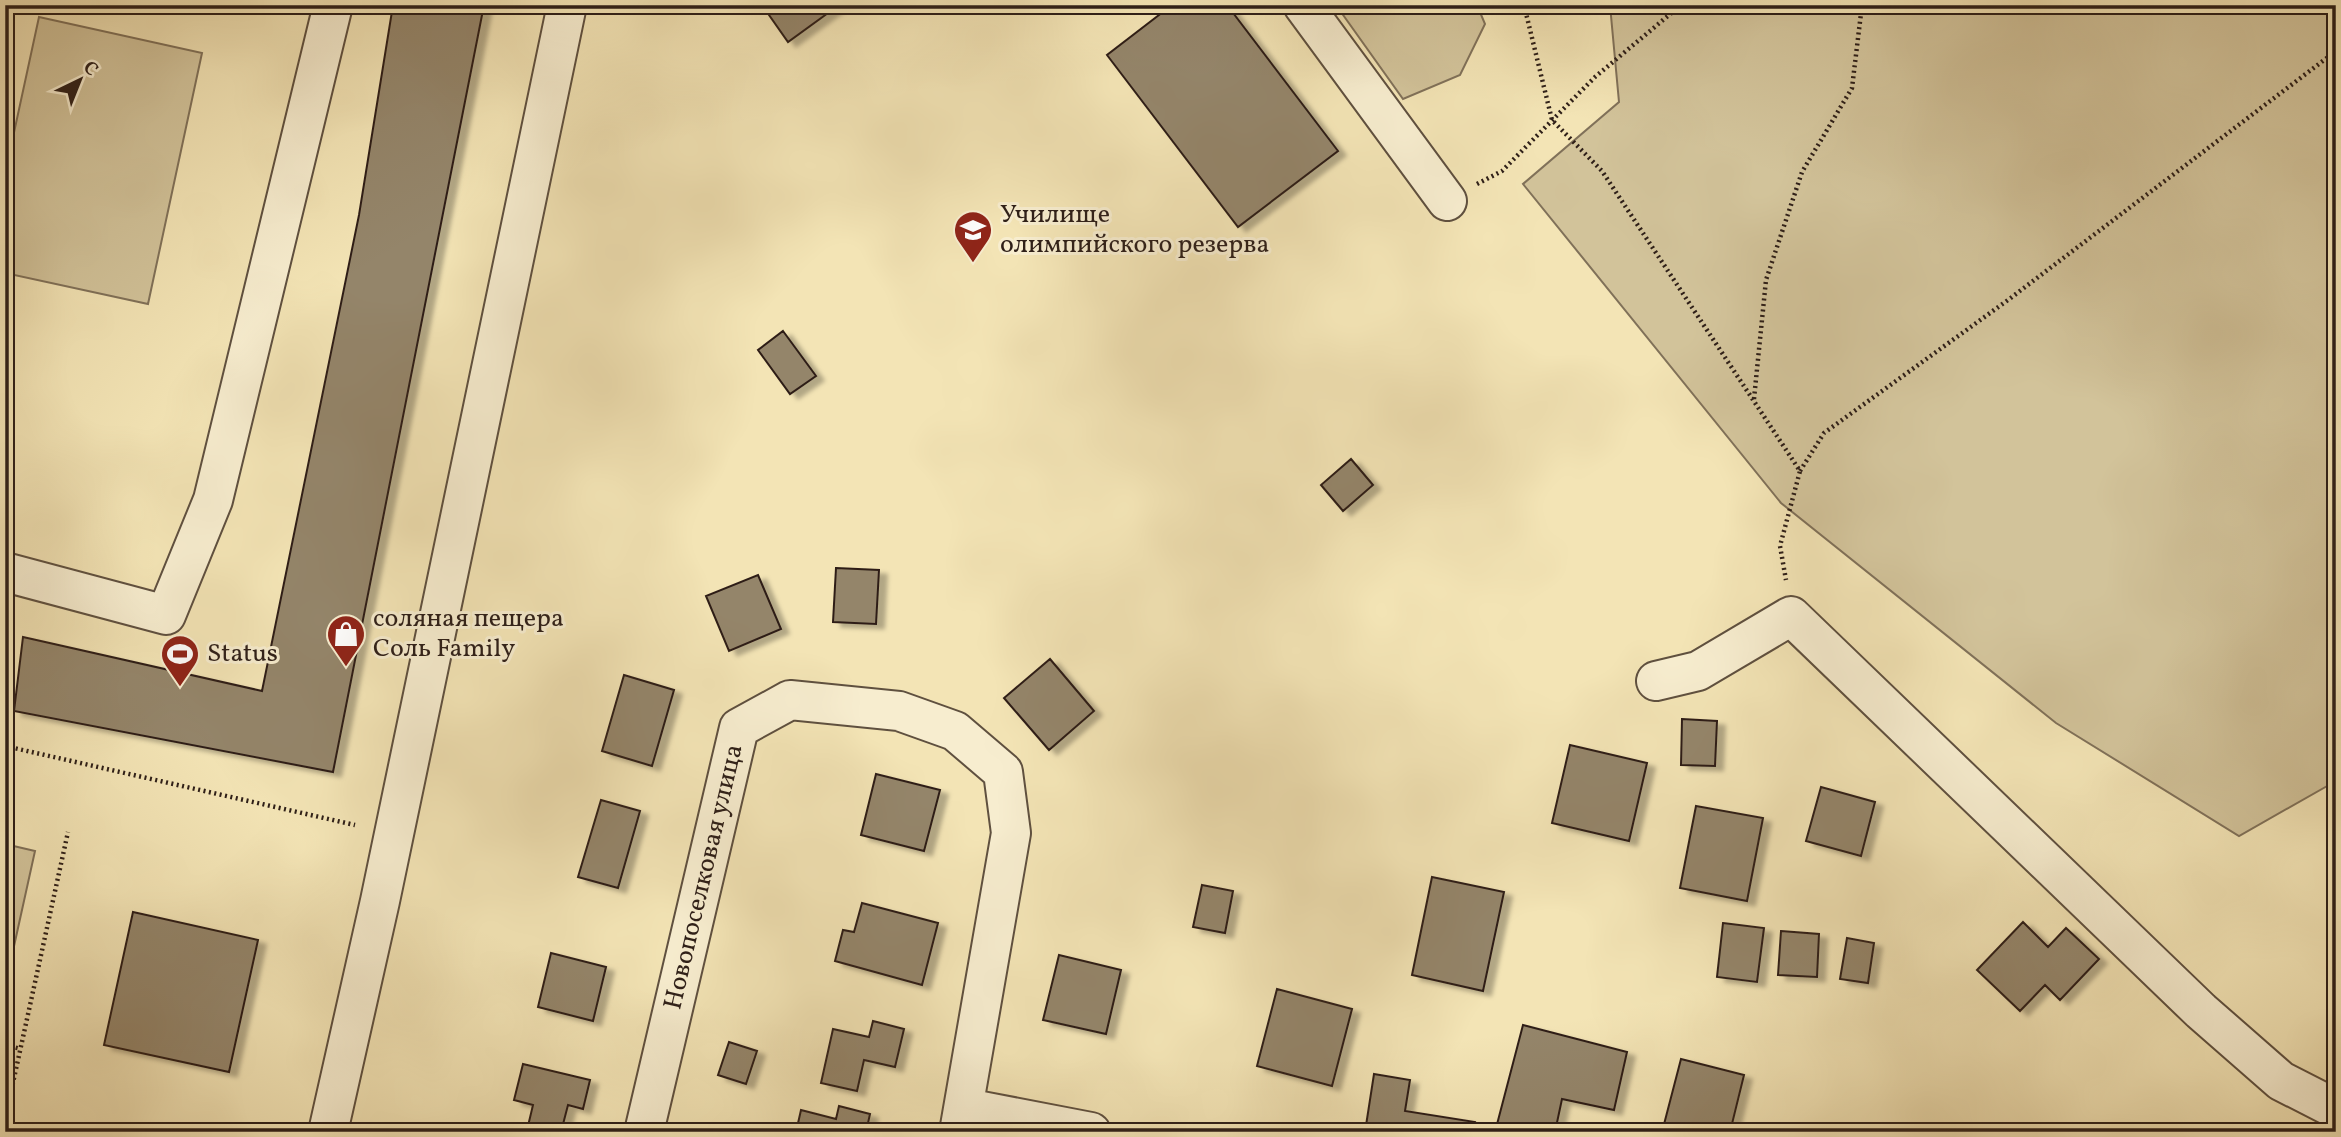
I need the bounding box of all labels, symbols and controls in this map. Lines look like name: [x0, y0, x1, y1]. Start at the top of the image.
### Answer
north arrow: [46, 46, 116, 116]
text: С: [77, 55, 104, 83]
place label: Училище олимпийского резерва: [1000, 197, 1269, 263]
school or university icon: Училище олимпийского резерва: [952, 209, 994, 264]
place label: соляная пещера Соль Family: [373, 601, 564, 667]
shop icon: соляная пещера Соль Family: [325, 613, 367, 668]
sports icon: Status: [159, 633, 201, 688]
place label: Status: [207, 636, 278, 672]
street label: Новопоселковая улица: [655, 741, 753, 1013]

